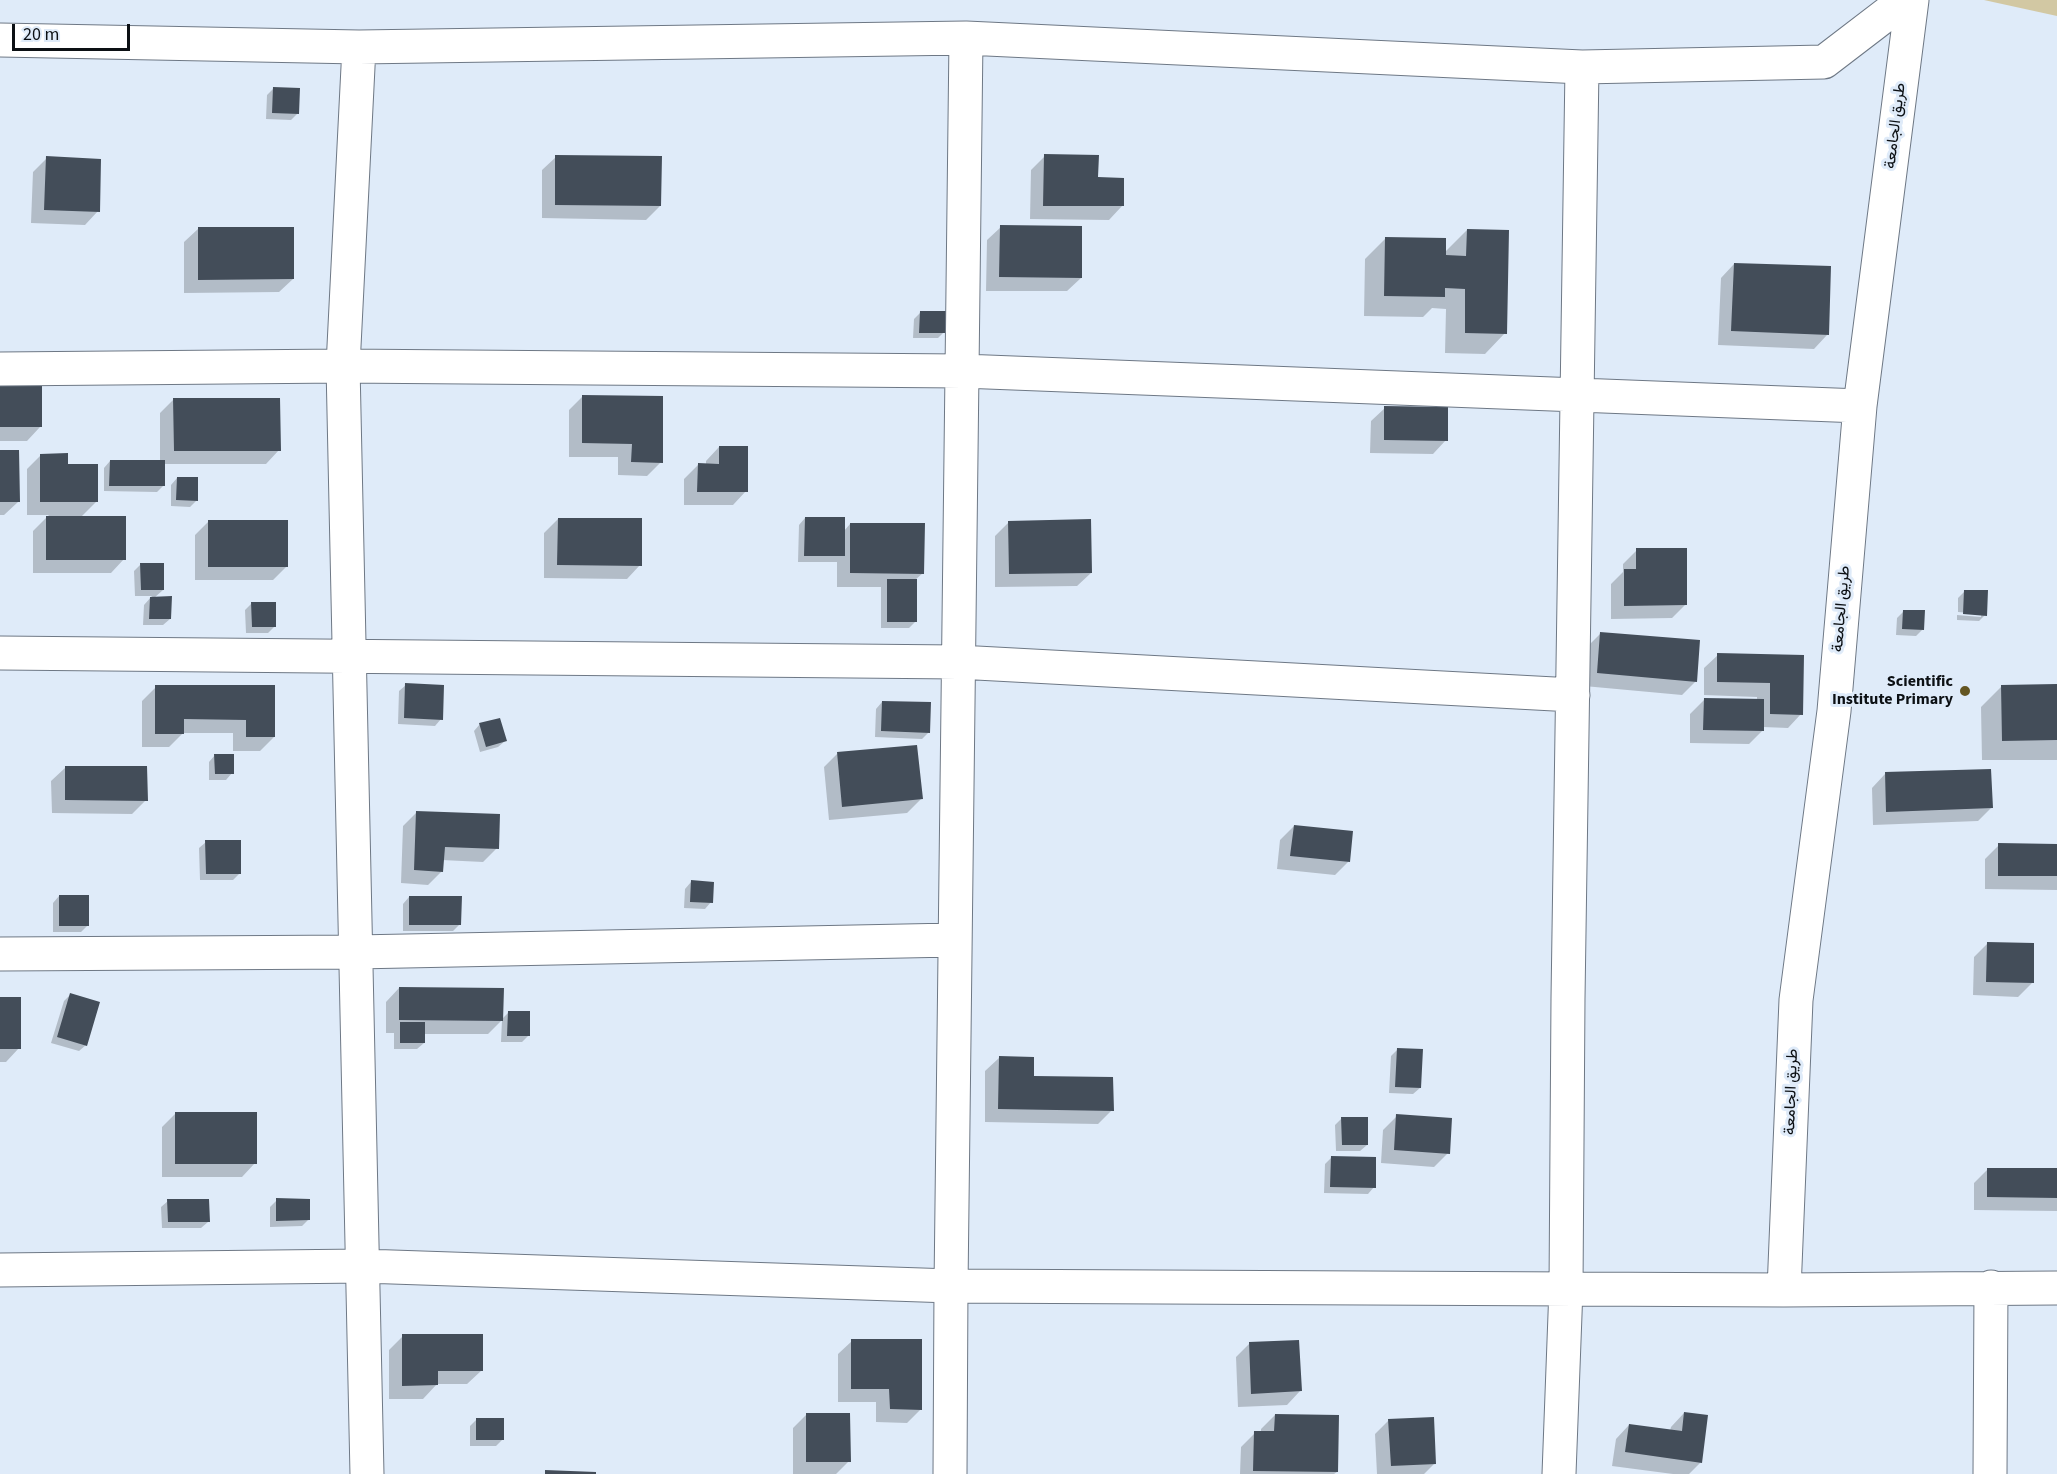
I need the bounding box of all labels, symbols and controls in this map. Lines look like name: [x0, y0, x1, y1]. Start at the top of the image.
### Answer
scale bar: [15, 12, 134, 50]
text: 20 m: [23, 22, 59, 47]
street label: طريق الجامعة: [1881, 82, 1911, 170]
street label: طريق الجامعة: [1829, 565, 1855, 653]
place label: Scientific Institute Primary: [1832, 672, 1953, 710]
marker: Scientific Institute Primary: [1958, 684, 1972, 698]
street label: طريق الجامعة: [1781, 1048, 1803, 1136]

